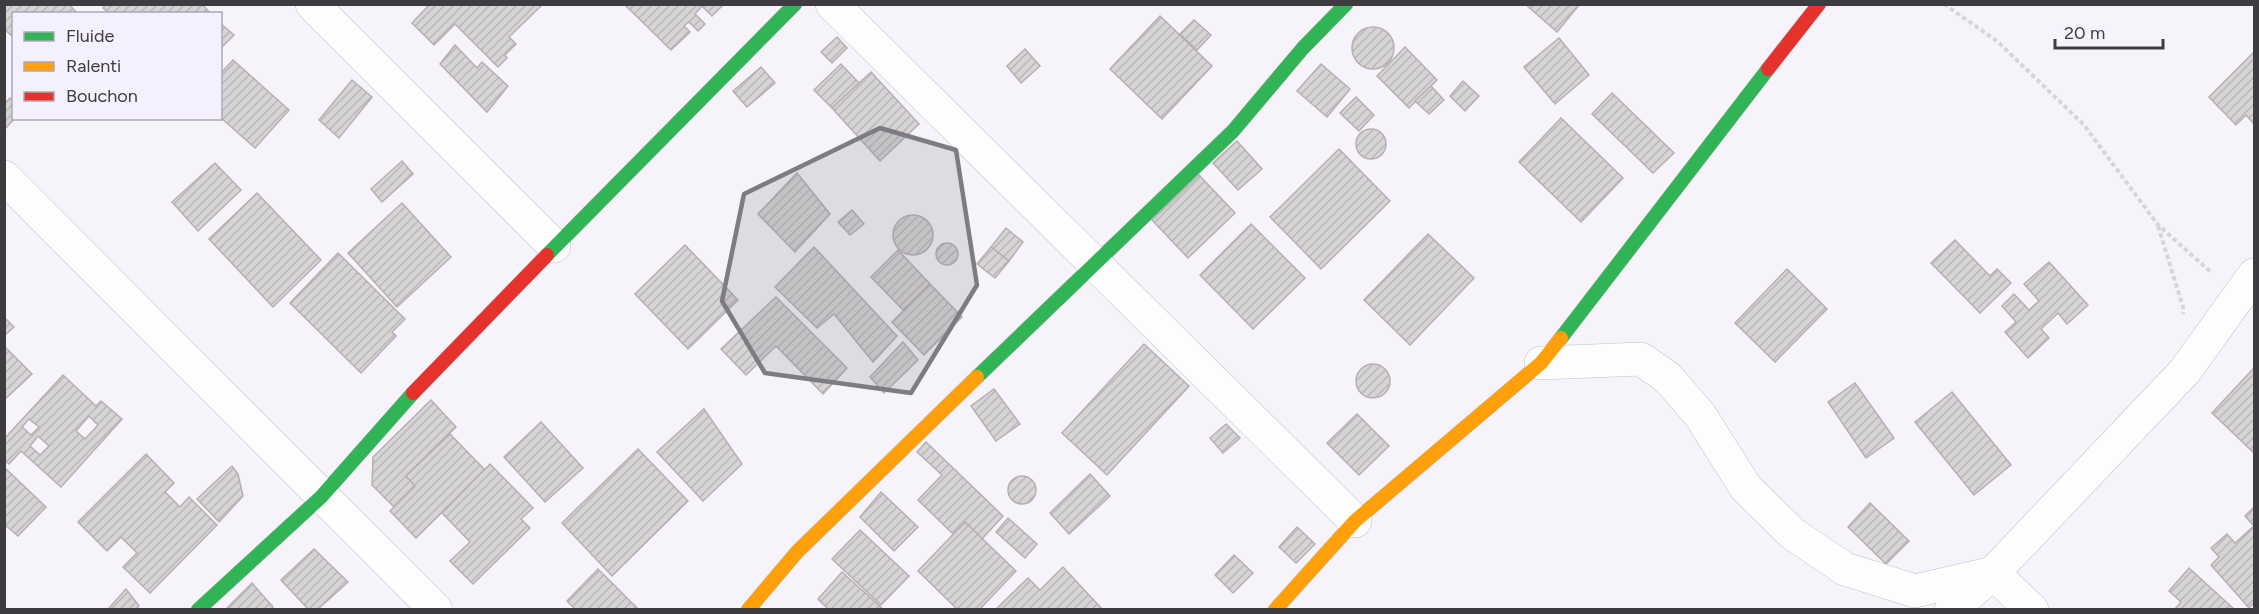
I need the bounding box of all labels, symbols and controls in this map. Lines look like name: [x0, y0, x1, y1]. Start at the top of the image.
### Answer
legend: [12, 12, 222, 120]
scale bar: [2055, 12, 2163, 50]
text: 20 m: [2064, 22, 2105, 44]
text: Fluide: [66, 25, 115, 47]
text: Ralenti: [66, 55, 121, 77]
text: Bouchon: [66, 85, 138, 107]

